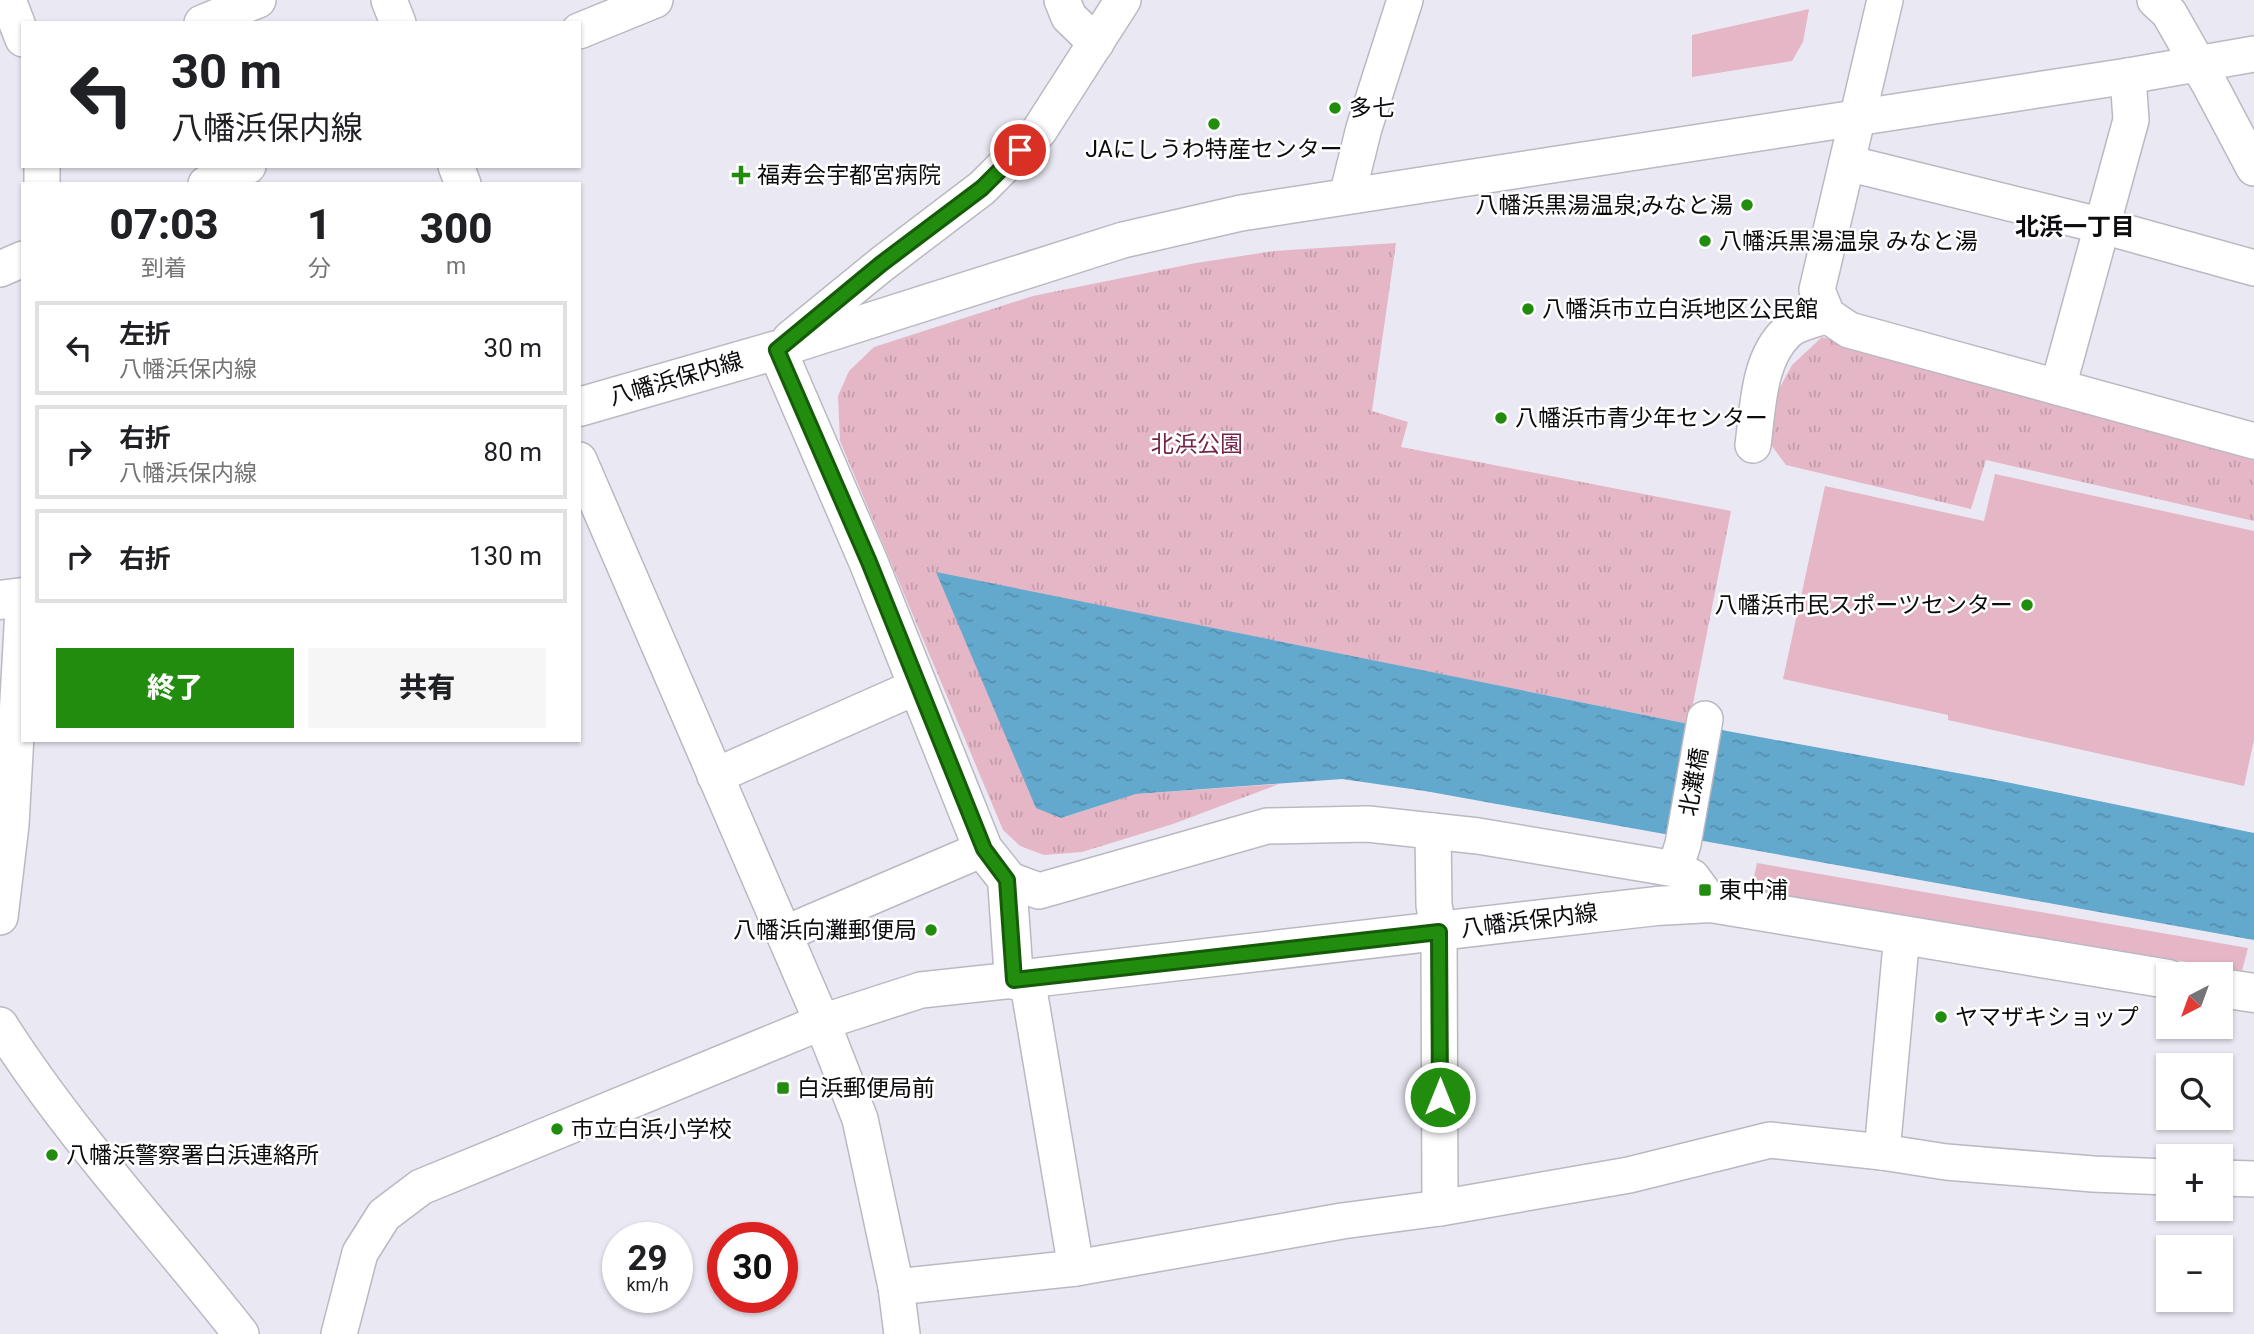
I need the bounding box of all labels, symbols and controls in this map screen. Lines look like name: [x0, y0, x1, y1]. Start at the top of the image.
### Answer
text: 30 m: [171, 43, 282, 100]
icon: left: [56, 49, 147, 140]
place label: 多七: [1349, 95, 1395, 122]
marker: 多七: [1327, 100, 1343, 116]
text: 八幡浜保内線: [171, 109, 363, 147]
marker: JAにしうわ特産センター: [1206, 116, 1222, 132]
pin: [990, 120, 1050, 180]
icon: arrive: [1001, 131, 1039, 169]
place label: JAにしうわ特産センター: [1085, 136, 1343, 163]
place label: 福寿会宇都宮病院: [757, 162, 941, 189]
marker: 福寿会宇都宮病院: [731, 165, 751, 185]
place label: 八幡浜黒湯温泉;みなと湯: [1475, 192, 1733, 219]
marker: 八幡浜黒湯温泉;みなと湯: [1739, 197, 1755, 213]
text: 07:03: [109, 200, 219, 249]
text: 1: [307, 200, 331, 249]
text: 300: [420, 204, 492, 253]
district label: 北浜一丁目: [2015, 213, 2135, 241]
place label: 八幡浜黒湯温泉 みなと湯: [1719, 228, 1978, 255]
marker: 八幡浜黒湯温泉 みなと湯: [1697, 233, 1713, 249]
text: m: [446, 253, 466, 280]
text: 到着: [141, 255, 187, 282]
text: 分: [308, 255, 331, 282]
place label: 八幡浜市立白浜地区公民館: [1542, 296, 1818, 323]
marker: 八幡浜市立白浜地区公民館: [1520, 301, 1536, 317]
text: 左折: [119, 319, 171, 349]
icon: left: [60, 329, 98, 367]
text: 30 m: [484, 333, 542, 363]
street label: 八幡浜保内線: [606, 347, 746, 411]
text: 八幡浜保内線: [119, 356, 257, 383]
place label: 八幡浜市青少年センター: [1515, 405, 1768, 432]
marker: 八幡浜市青少年センター: [1493, 410, 1509, 426]
text: 右折: [119, 423, 171, 453]
park label: 北浜公園: [1151, 431, 1243, 458]
icon: right: [60, 433, 98, 471]
text: 80 m: [484, 437, 542, 467]
text: 八幡浜保内線: [119, 460, 257, 487]
icon: right: [60, 537, 98, 575]
text: 130 m: [469, 541, 542, 571]
text: 右折: [119, 544, 171, 574]
place label: 八幡浜市民スポーツセンター: [1714, 592, 2013, 619]
marker: 八幡浜市民スポーツセンター: [2019, 597, 2035, 613]
button: 終了: [56, 648, 294, 728]
button: 共有: [308, 648, 546, 728]
street label: 北灘橋: [1675, 746, 1713, 818]
place label: 東中浦: [1719, 877, 1788, 904]
marker: 東中浦: [1697, 882, 1713, 898]
street label: 八幡浜保内線: [1459, 899, 1599, 943]
place label: 八幡浜向灘郵便局: [733, 917, 917, 944]
marker: 八幡浜向灘郵便局: [923, 922, 939, 938]
north arrow: [2156, 962, 2233, 1040]
map controls: [2156, 962, 2233, 1312]
place label: ヤマザキショップ: [1955, 1004, 2139, 1031]
marker: ヤマザキショップ: [1933, 1009, 1949, 1025]
button: search: [2156, 1053, 2233, 1130]
position arrow: [1403, 1060, 1477, 1134]
place label: 白浜郵便局前: [797, 1075, 935, 1102]
marker: 白浜郵便局前: [775, 1080, 791, 1096]
place label: 市立白浜小学校: [571, 1116, 732, 1143]
marker: 市立白浜小学校: [549, 1121, 565, 1137]
place label: 八幡浜警察署白浜連絡所: [66, 1142, 319, 1169]
button: +: [2156, 1144, 2233, 1221]
marker: 八幡浜警察署白浜連絡所: [44, 1147, 60, 1163]
speed limit sign: 30: [707, 1222, 798, 1313]
button: −: [2156, 1235, 2233, 1312]
text: 29: [627, 1238, 668, 1279]
text: km/h: [626, 1274, 669, 1295]

